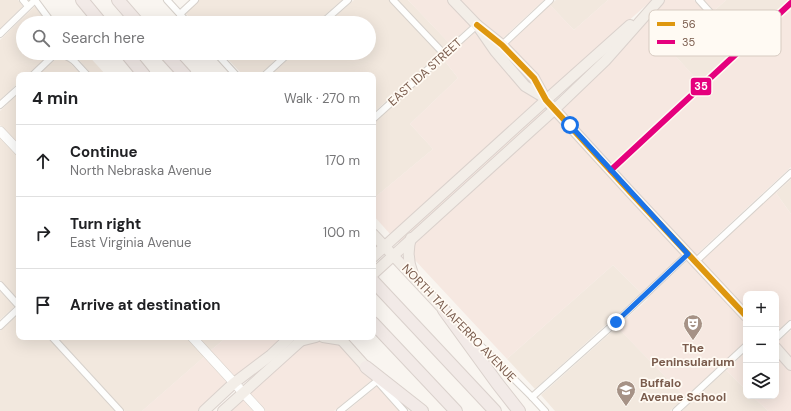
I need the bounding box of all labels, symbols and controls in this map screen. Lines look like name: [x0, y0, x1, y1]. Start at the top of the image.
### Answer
legend: [649, 10, 781, 56]
search box: [16, 16, 376, 60]
text: 56: [682, 17, 696, 31]
icon: search: [30, 27, 52, 49]
text: Search here: [62, 28, 145, 48]
street label: EAST IDA STREET: [385, 34, 465, 109]
text: 35: [682, 35, 696, 49]
line badge: 35: [690, 77, 712, 96]
text: 35: [694, 79, 708, 93]
text: 4 min: [32, 87, 78, 109]
text: Walk · 270 m: [284, 90, 360, 107]
route start: [561, 116, 579, 134]
text: Continue: [70, 142, 138, 162]
icon: ahead: [32, 150, 54, 172]
text: 170 m: [325, 152, 360, 169]
text: North Nebraska Avenue: [70, 162, 212, 179]
text: Turn right: [70, 214, 141, 234]
icon: right: [32, 222, 54, 244]
text: 100 m: [323, 224, 360, 241]
text: East Virginia Avenue: [70, 234, 191, 251]
street label: NORTH TALIAFERRO AVENUE: [398, 261, 520, 386]
map controls: [743, 291, 779, 399]
button: +: [743, 291, 779, 327]
icon: arrive: [32, 294, 54, 316]
text: Arrive at destination: [70, 295, 221, 315]
route end: [607, 313, 625, 331]
theatre icon: The Peninsularium: [682, 313, 704, 341]
button: −: [743, 327, 779, 363]
place label: The Peninsularium: [651, 340, 735, 370]
button: layers: [743, 363, 779, 399]
place label: Buffalo Avenue School: [640, 375, 726, 405]
school or university icon: Buffalo Avenue School: [615, 379, 637, 407]

